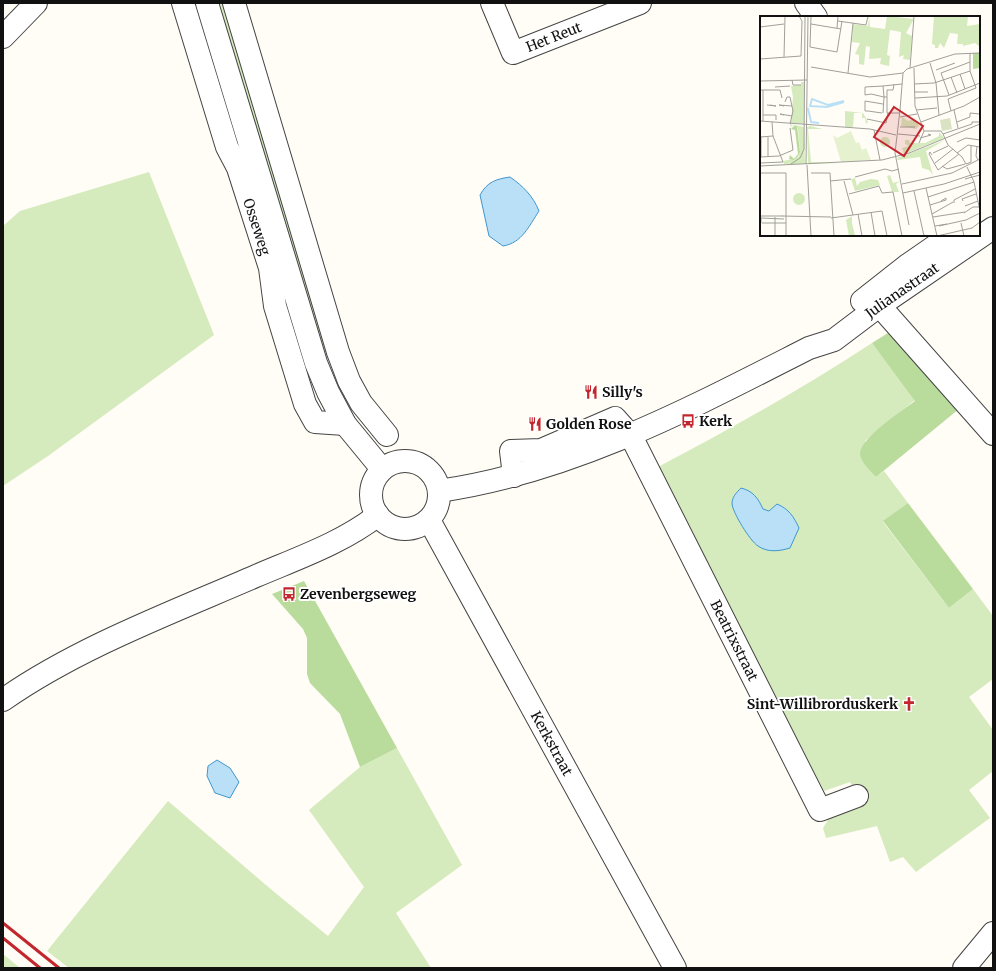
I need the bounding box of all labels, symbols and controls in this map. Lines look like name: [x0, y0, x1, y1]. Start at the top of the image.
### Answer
inset map: [760, 16, 980, 236]
street label: Het Reut: [523, 18, 585, 56]
street label: Osseweg: [239, 196, 275, 258]
street label: Julianastraat: [861, 258, 943, 323]
place label: Silly's: [602, 383, 643, 401]
restaurant icon: Silly's: [583, 384, 599, 400]
place label: Kerk: [699, 412, 733, 430]
bus stop icon: Kerk: [680, 413, 696, 429]
place label: Golden Rose: [546, 415, 632, 433]
restaurant icon: Golden Rose: [527, 416, 543, 432]
place label: Zevenbergseweg: [300, 585, 417, 603]
bus stop icon: Zevenbergseweg: [281, 586, 297, 602]
street label: Beatrixstraat: [706, 597, 763, 684]
place label: Sint-Willibrorduskerk: [747, 695, 899, 713]
church icon: Sint-Willibrorduskerk: [901, 696, 917, 712]
street label: Kerkstraat: [527, 708, 577, 779]

